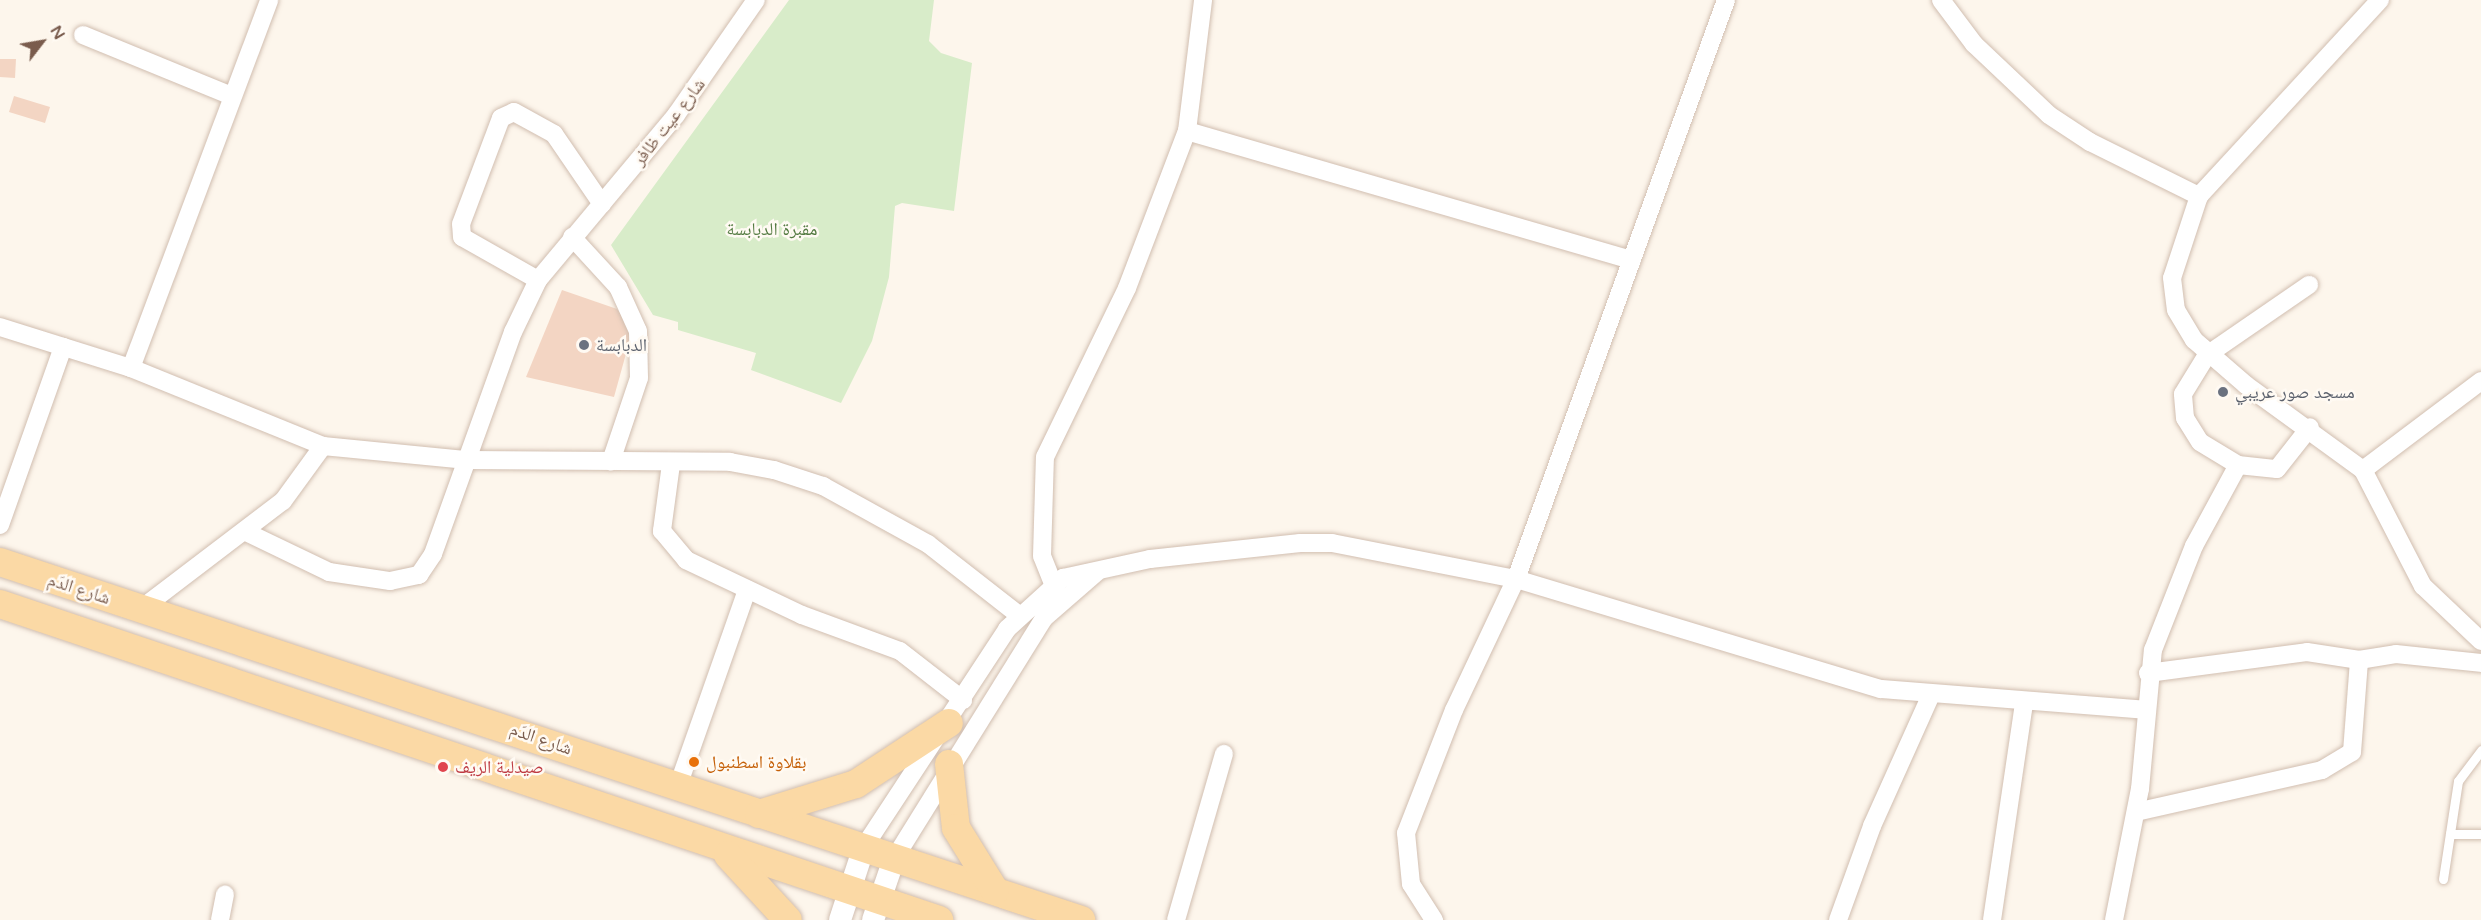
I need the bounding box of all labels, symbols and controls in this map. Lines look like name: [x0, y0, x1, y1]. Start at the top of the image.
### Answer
north arrow: [12, 12, 72, 72]
text: N: [46, 22, 69, 43]
street label: شارع عيت ظافر: [628, 74, 710, 170]
park label: مقبرة الدبابسة: [727, 218, 817, 240]
place label: الدبابسة: [596, 334, 647, 356]
marker: الدبابسة: [577, 338, 591, 352]
place label: مسجد صور عريبي: [2235, 381, 2355, 403]
marker: مسجد صور عريبي: [2216, 385, 2230, 399]
street label: شارع الدَم: [45, 569, 113, 609]
street label: شارع الدَم: [507, 718, 575, 760]
place label: بقلاوة اسطنبول: [706, 751, 806, 773]
marker: بقلاوة اسطنبول: [687, 755, 701, 769]
place label: صيدلية الريف: [455, 756, 544, 778]
marker: صيدلية الريف: [436, 760, 450, 774]

